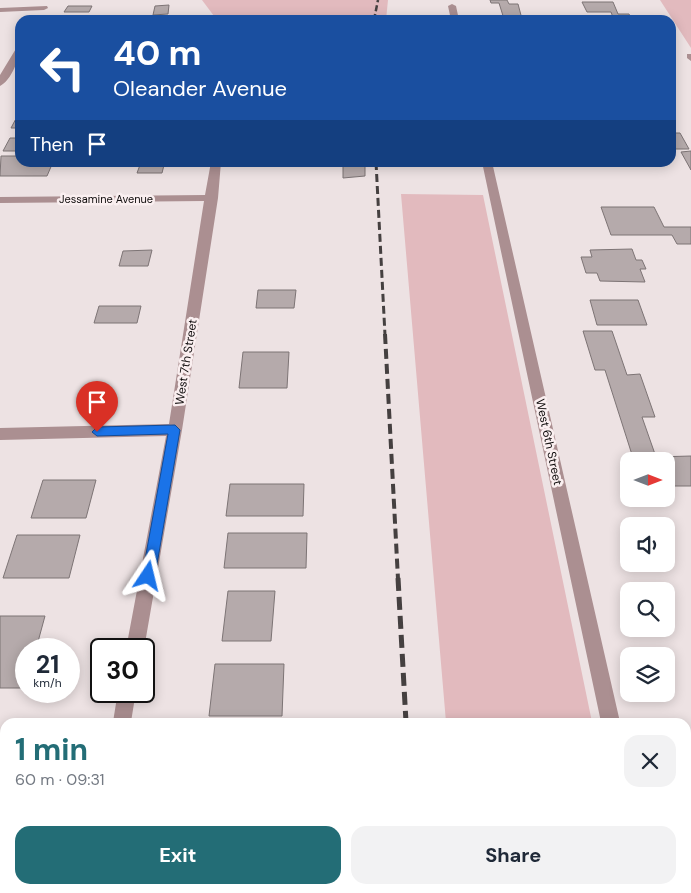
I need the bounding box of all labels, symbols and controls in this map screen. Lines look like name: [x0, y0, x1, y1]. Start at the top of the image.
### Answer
text: 40 m: [113, 30, 202, 76]
icon: left: [30, 35, 95, 100]
text: Oleander Avenue: [113, 74, 287, 103]
icon: arrive: [83, 130, 111, 158]
text: Then: [30, 132, 73, 157]
street label: Jessamine Avenue: [59, 192, 153, 206]
street label: West 7th Street: [171, 318, 201, 406]
pin: [76, 381, 118, 432]
icon: arrive: [83, 388, 111, 416]
street label: West 6th Street: [532, 397, 566, 487]
north arrow: [620, 452, 675, 508]
map controls: [620, 452, 675, 702]
button: sound: [620, 517, 675, 572]
position arrow: [121, 549, 173, 601]
button: search: [620, 582, 675, 637]
speed limit sign: 30: [90, 638, 155, 703]
button: layers: [620, 647, 675, 702]
text: 21: [36, 648, 59, 681]
text: km/h: [33, 675, 62, 691]
text: 1 min: [15, 730, 88, 769]
button: close: [624, 735, 676, 787]
text: 60 m · 09:31: [15, 769, 105, 790]
button: Exit: [15, 826, 341, 884]
button: Share: [351, 826, 676, 884]

